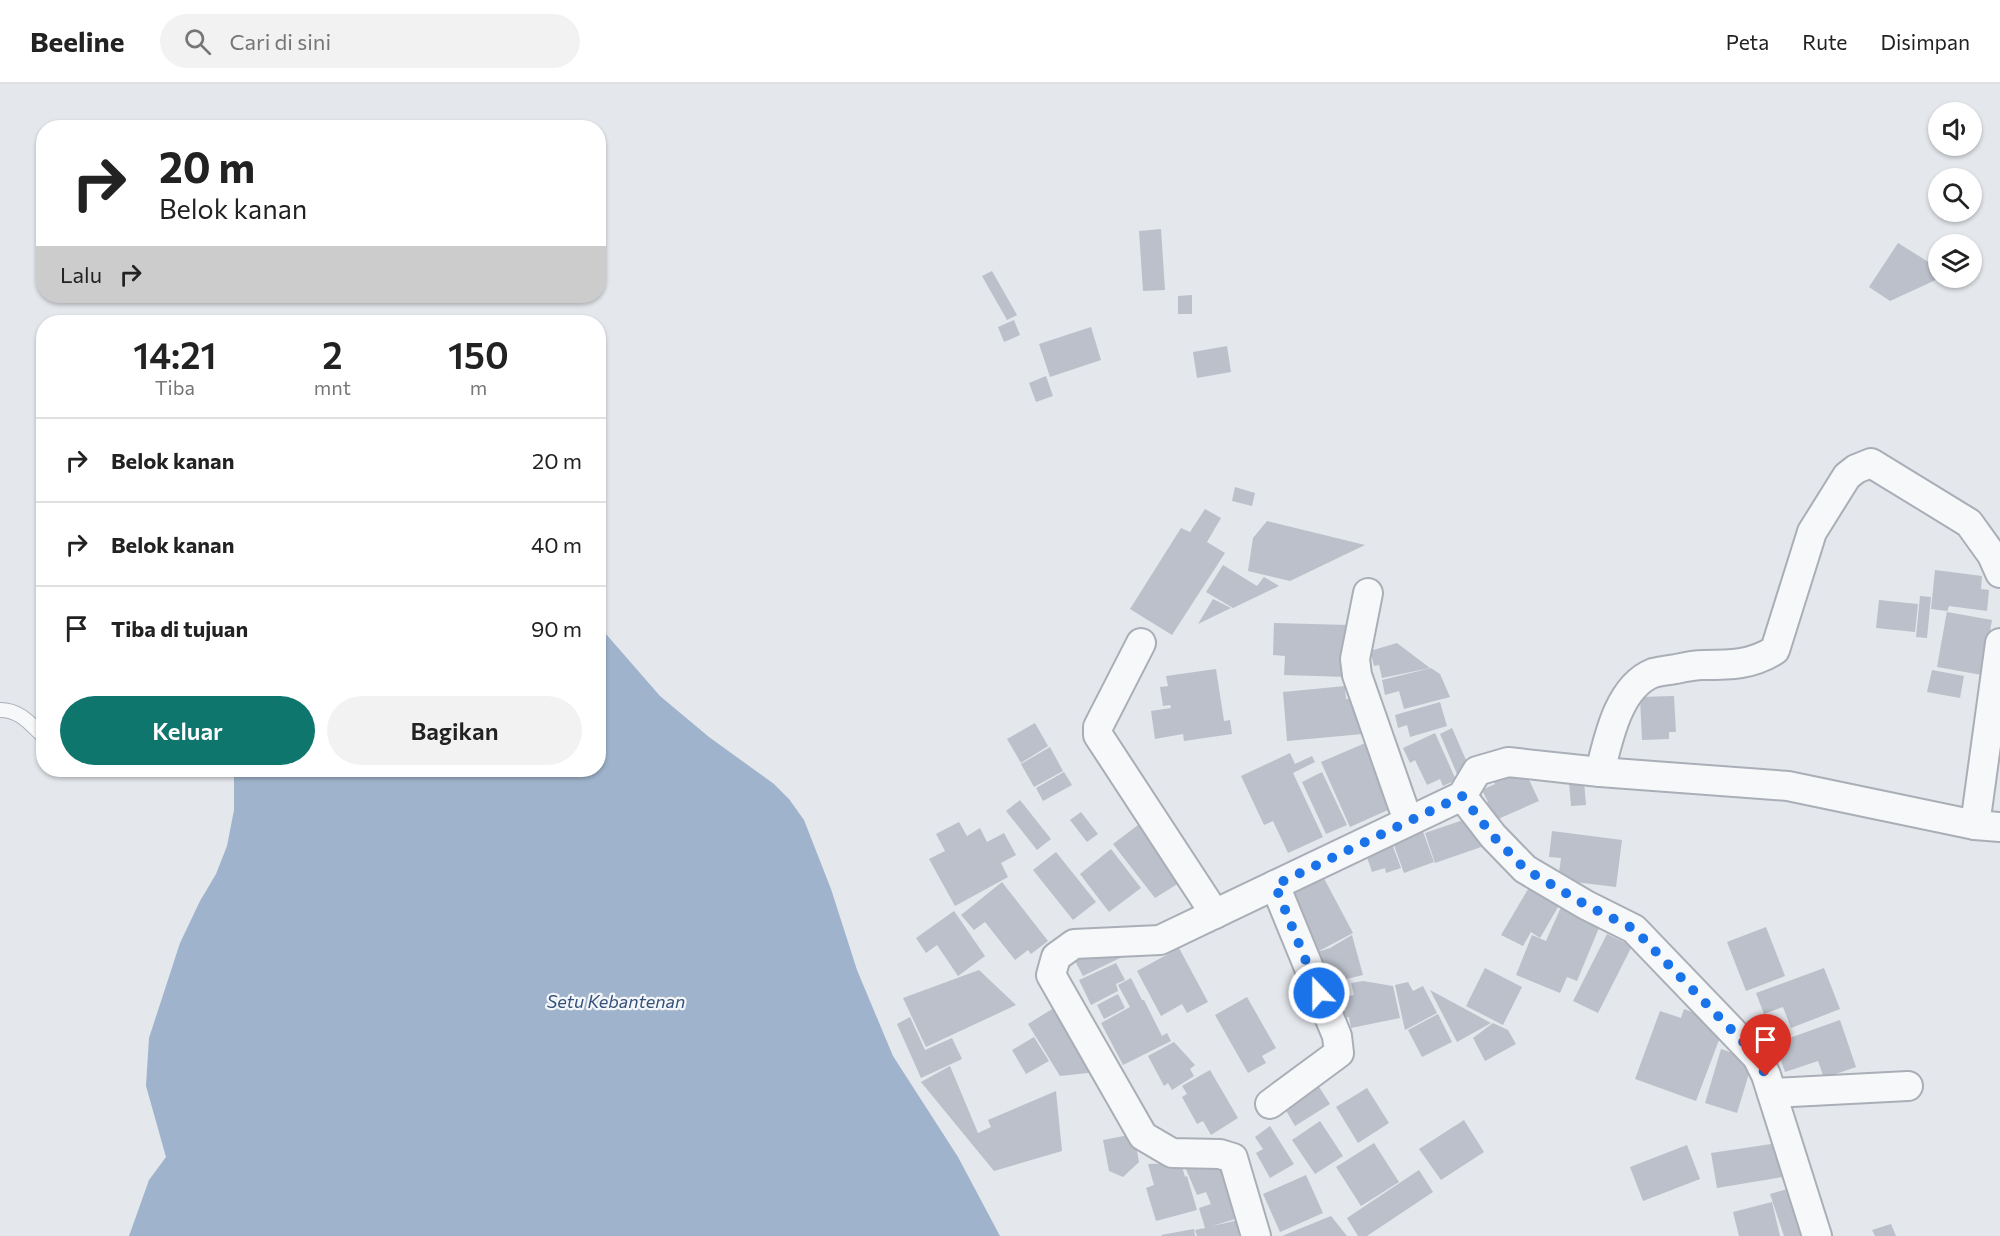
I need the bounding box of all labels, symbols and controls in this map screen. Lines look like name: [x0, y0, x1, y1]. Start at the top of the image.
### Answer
search box: [160, 14, 580, 68]
text: Beeline: [30, 24, 124, 58]
icon: search: [181, 25, 214, 58]
text: Cari di sini: [229, 28, 331, 55]
text: Peta: [1726, 29, 1769, 54]
text: Rute: [1802, 29, 1847, 54]
text: Disimpan: [1880, 29, 1970, 54]
map controls: [1928, 102, 1982, 288]
button: sound: [1928, 102, 1982, 156]
text: 20 m: [159, 140, 255, 192]
icon: right: [60, 144, 138, 222]
button: search: [1928, 168, 1982, 222]
text: Belok kanan: [159, 192, 307, 225]
button: layers: [1928, 234, 1982, 288]
icon: right: [114, 258, 147, 291]
text: Lalu: [60, 261, 102, 288]
text: 14:21: [133, 332, 217, 376]
text: 2: [322, 332, 343, 376]
text: 150: [448, 332, 509, 376]
text: Tiba: [155, 375, 195, 399]
text: mnt: [314, 375, 351, 399]
text: m: [470, 375, 487, 399]
icon: right: [60, 444, 93, 477]
text: Belok kanan: [111, 447, 234, 474]
text: 20 m: [532, 447, 582, 474]
icon: right: [60, 528, 93, 561]
text: Belok kanan: [111, 531, 234, 558]
text: 40 m: [531, 531, 582, 558]
icon: arrive: [60, 612, 93, 645]
text: Tiba di tujuan: [111, 615, 248, 642]
text: 90 m: [531, 615, 582, 642]
button: Keluar: [60, 696, 315, 765]
button: Bagikan: [327, 696, 582, 765]
position arrow: [1287, 961, 1351, 1025]
water label: Setu Kebantenan: [547, 990, 685, 1012]
pin: [1740, 1014, 1791, 1076]
icon: arrive: [1749, 1023, 1782, 1056]

